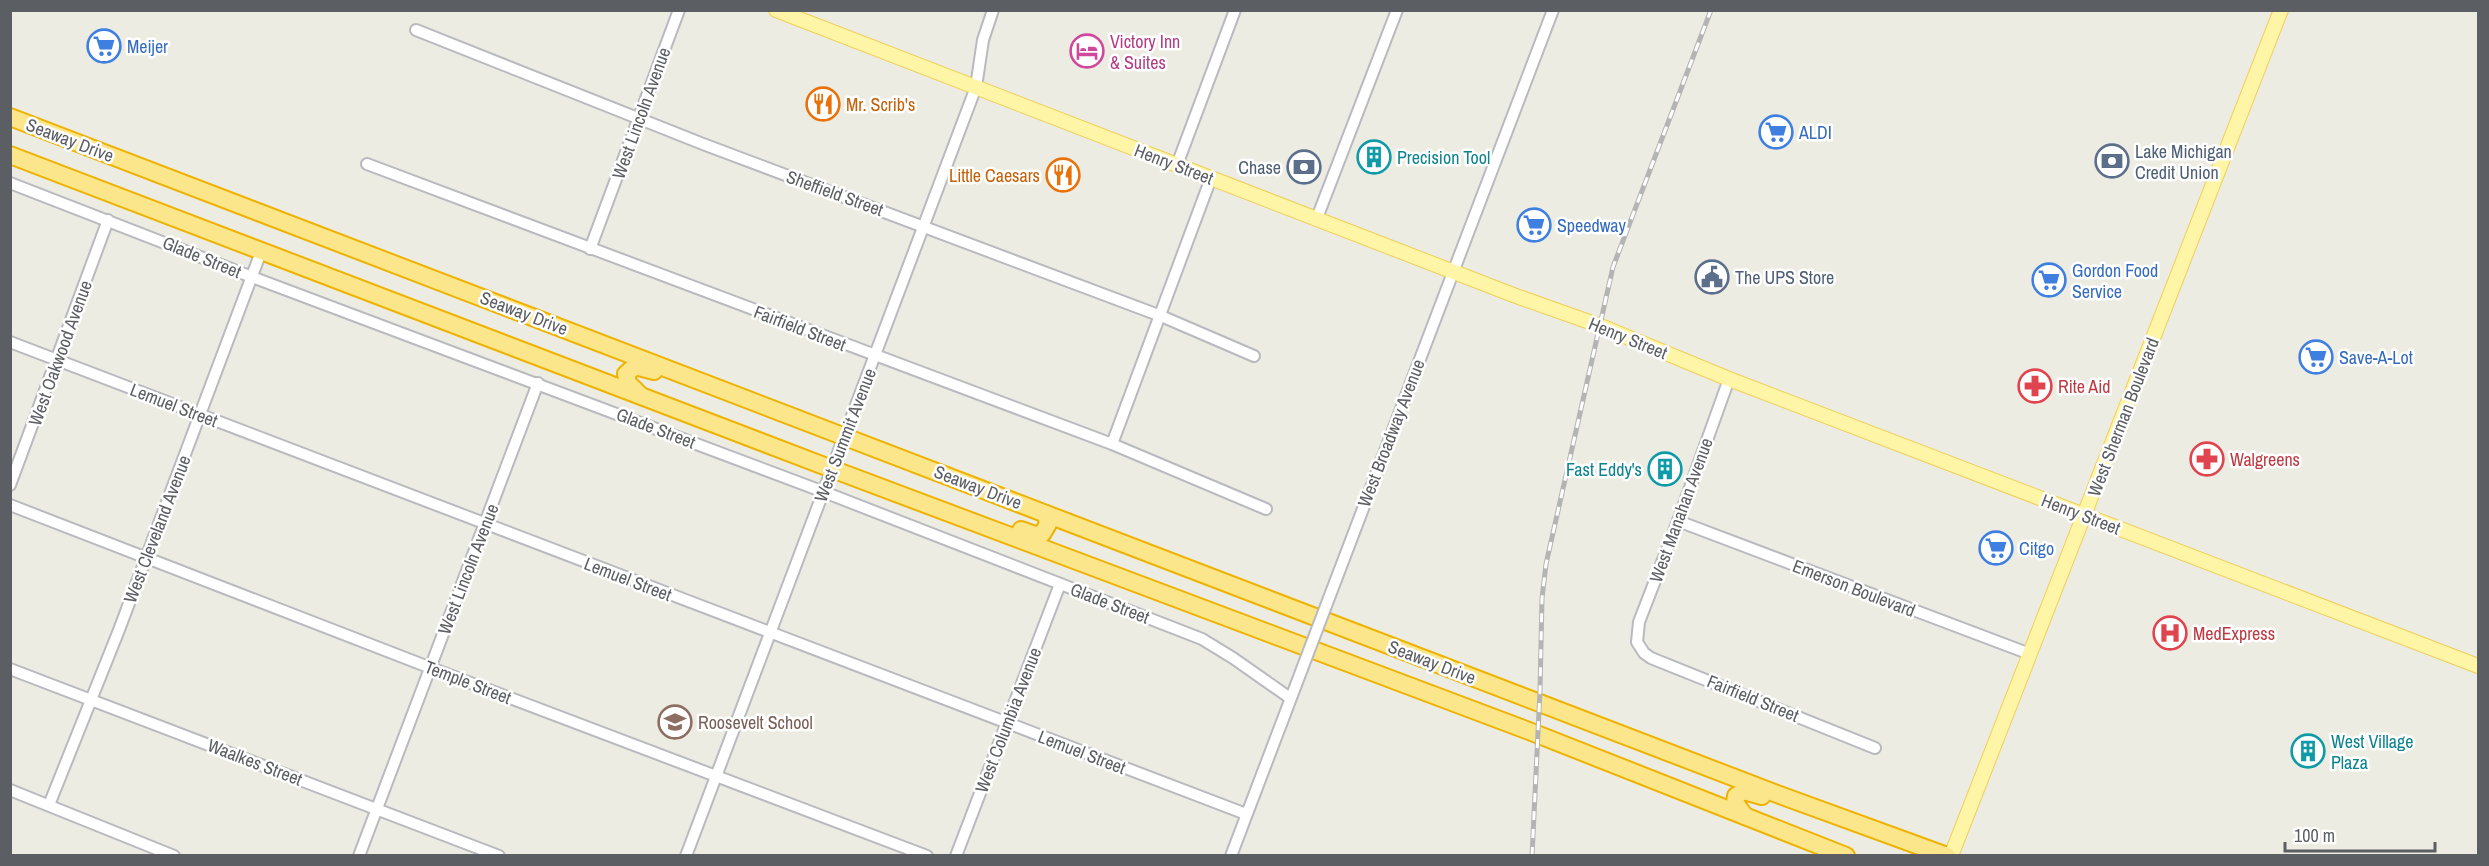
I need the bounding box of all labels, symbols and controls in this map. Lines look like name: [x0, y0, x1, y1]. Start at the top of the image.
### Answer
supermarket icon: Meijer: [86, 28, 122, 64]
place label: Victory Inn & Suites: [1110, 29, 1180, 75]
hotel icon: Victory Inn & Suites: [1069, 33, 1105, 69]
place label: Meijer: [127, 34, 168, 59]
street label: West Lincoln Avenue: [606, 44, 676, 182]
restaurant icon: Mr. Scrib's: [805, 86, 841, 122]
place label: Mr. Scrib's: [846, 92, 915, 117]
street label: Seaway Drive: [23, 112, 117, 168]
supermarket icon: ALDI: [1758, 114, 1794, 150]
place label: ALDI: [1798, 120, 1832, 145]
street label: Henry Street: [1131, 137, 1217, 191]
building icon: Precision Tool: [1356, 139, 1392, 175]
place label: Lake Michigan Credit Union: [2135, 139, 2232, 185]
bank icon: Lake Michigan Credit Union: [2094, 143, 2130, 179]
place label: Precision Tool: [1397, 145, 1490, 170]
bank icon: Chase: [1286, 149, 1322, 185]
place label: Chase: [1238, 155, 1281, 180]
restaurant icon: Little Caesars: [1045, 157, 1081, 193]
place label: Little Caesars: [949, 163, 1040, 188]
street label: Sheffield Street: [783, 164, 887, 222]
supermarket icon: Speedway: [1516, 207, 1552, 243]
place label: Speedway: [1557, 213, 1627, 238]
street label: Glade Street: [159, 230, 245, 284]
place label: Gordon Food Service: [2072, 258, 2158, 304]
public building icon: The UPS Store: [1694, 259, 1730, 295]
supermarket icon: Gordon Food Service: [2031, 262, 2067, 298]
place label: The UPS Store: [1735, 265, 1834, 290]
street label: West Oakwood Avenue: [22, 277, 98, 429]
street label: Seaway Drive: [477, 285, 571, 341]
street label: Fairfield Street: [750, 299, 850, 357]
street label: Henry Street: [1585, 311, 1671, 365]
street label: West Sherman Boulevard: [2081, 334, 2165, 500]
supermarket icon: Save-A-Lot: [2298, 339, 2334, 375]
place label: Save-A-Lot: [2339, 345, 2413, 370]
street label: West Broadway Avenue: [1351, 356, 1431, 510]
street label: West Summit Avenue: [808, 364, 882, 506]
pharmacy icon: Rite Aid: [2017, 368, 2053, 404]
place label: Rite Aid: [2058, 374, 2111, 399]
street label: Lemuel Street: [127, 377, 221, 433]
street label: Glade Street: [613, 401, 699, 455]
street label: West Manahan Avenue: [1643, 434, 1719, 586]
pharmacy icon: Walgreens: [2189, 441, 2225, 477]
place label: Walgreens: [2230, 447, 2300, 472]
building icon: Fast Eddy's: [1647, 451, 1683, 487]
street label: West Cleveland Avenue: [117, 452, 197, 606]
place label: Fast Eddy's: [1566, 457, 1642, 482]
street label: Seaway Drive: [931, 459, 1025, 515]
street label: Henry Street: [2038, 487, 2124, 541]
street label: West Lincoln Avenue: [432, 500, 504, 638]
supermarket icon: Citgo: [1978, 530, 2014, 566]
place label: Citgo: [2019, 536, 2054, 561]
street label: Lemuel Street: [581, 551, 675, 607]
street label: Emerson Boulevard: [1789, 553, 1919, 623]
street label: Glade Street: [1067, 576, 1153, 630]
hospital icon: MedExpress: [2152, 615, 2188, 651]
place label: MedExpress: [2193, 621, 2275, 646]
street label: Seaway Drive: [1385, 634, 1479, 690]
street label: West Columbia Avenue: [969, 644, 1047, 796]
street label: Temple Street: [421, 654, 515, 710]
street label: Fairfield Street: [1703, 668, 1803, 728]
school or university icon: Roosevelt School: [657, 704, 693, 740]
place label: Roosevelt School: [698, 710, 813, 735]
street label: Lemuel Street: [1035, 724, 1129, 780]
place label: West Village Plaza: [2331, 729, 2413, 775]
street label: Waalkes Street: [204, 732, 306, 792]
building icon: West Village Plaza: [2290, 733, 2326, 769]
scale bar: [2285, 815, 2435, 853]
text: 100 m: [2294, 823, 2335, 848]

